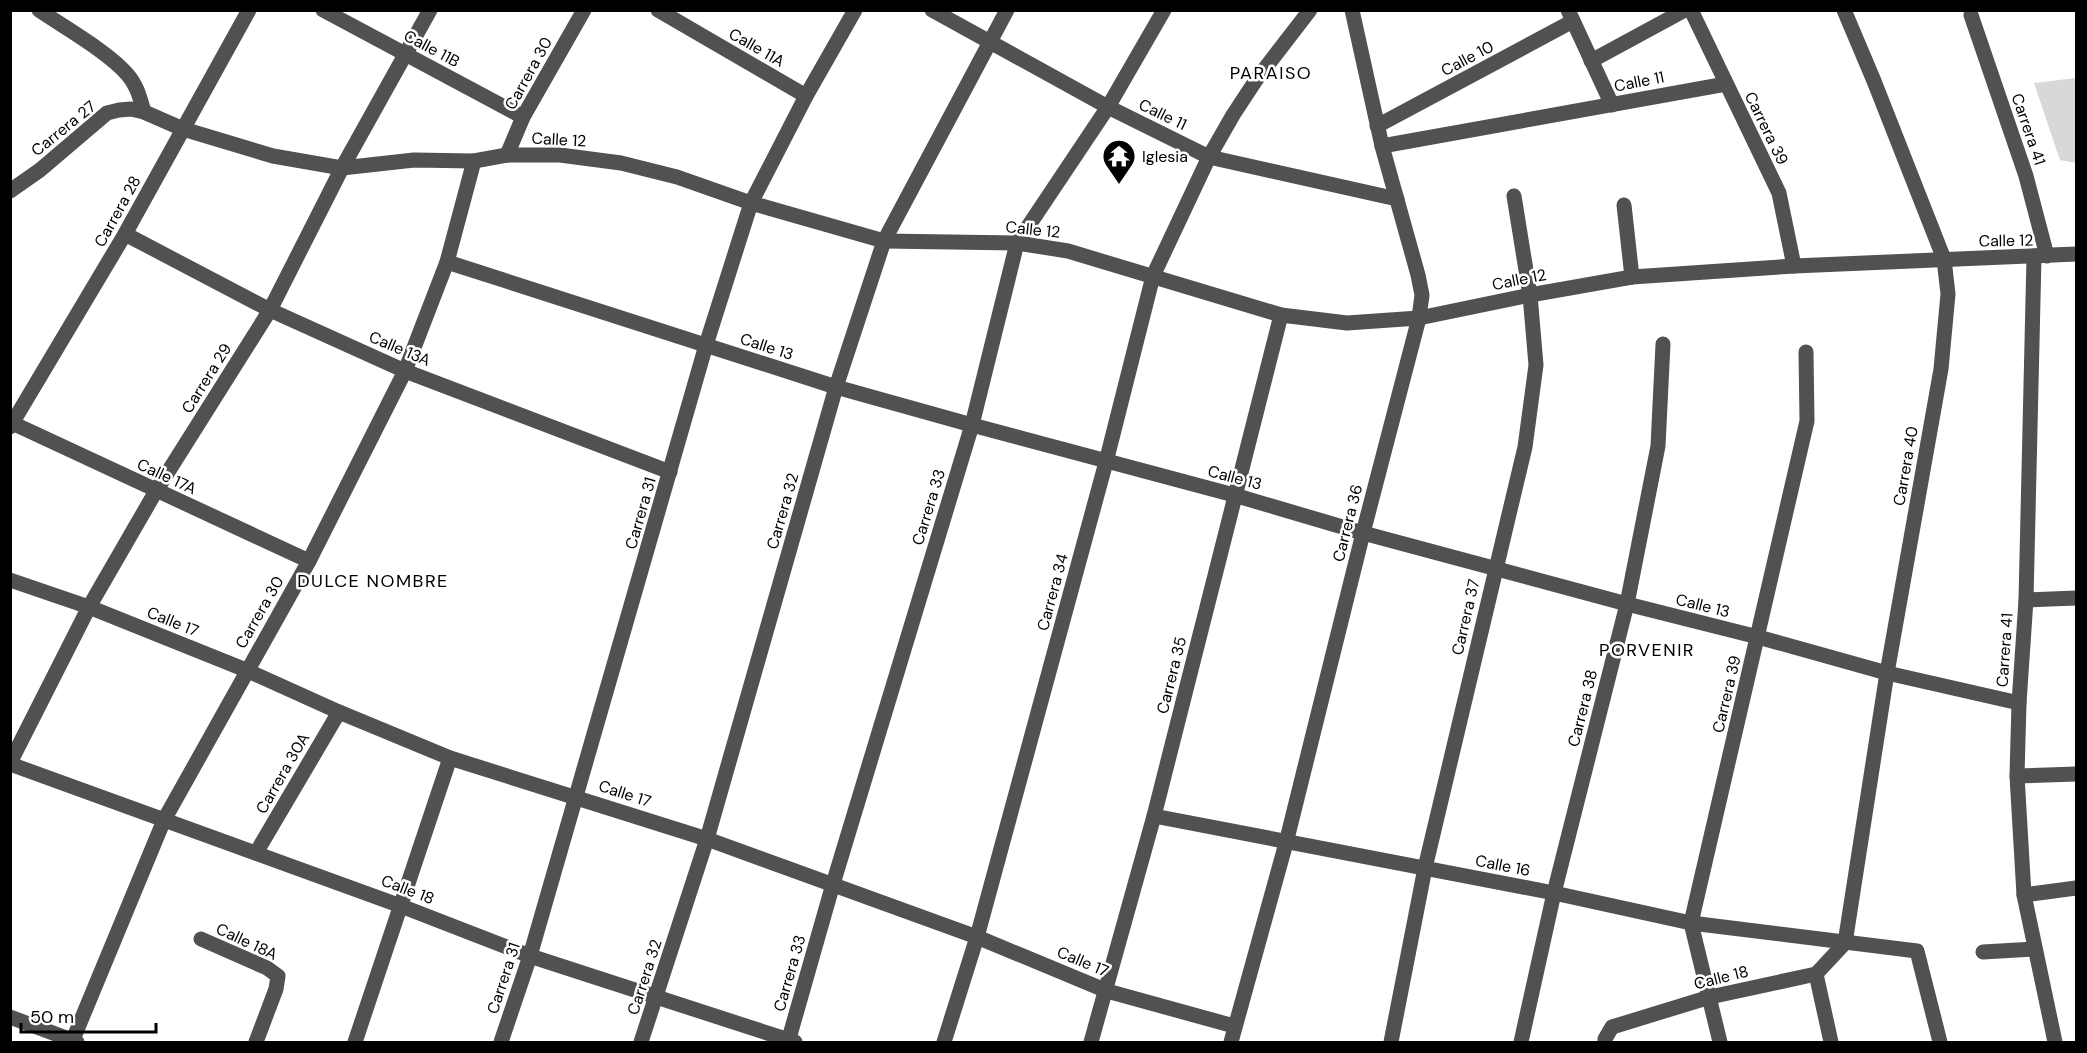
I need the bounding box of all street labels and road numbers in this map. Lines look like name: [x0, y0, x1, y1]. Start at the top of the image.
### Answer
street label: Calle 11A: [725, 23, 789, 72]
street label: Calle 11B: [400, 25, 463, 72]
street label: Carrera 30: [500, 33, 557, 113]
street label: Calle 10: [1437, 36, 1497, 81]
street label: Calle 11: [1612, 66, 1666, 97]
street label: Carrera 39: [1740, 88, 1793, 168]
street label: Carrera 41: [2006, 91, 2051, 168]
street label: Calle 11: [1135, 94, 1190, 135]
street label: Carrera 27: [27, 96, 100, 161]
street label: Calle 12: [531, 128, 587, 151]
street label: Carrera 28: [89, 172, 146, 251]
street label: Calle 12: [1005, 216, 1061, 243]
street label: Calle 12: [1978, 230, 2034, 251]
street label: Calle 12: [1490, 264, 1548, 295]
street label: Calle 13A: [366, 326, 434, 371]
street label: Calle 13: [737, 328, 796, 365]
street label: Carrera 29: [177, 339, 236, 417]
street label: Carrera 40: [1888, 425, 1923, 507]
street label: Calle 17A: [134, 454, 200, 500]
street label: Calle 13: [1206, 460, 1264, 495]
street label: Carrera 33: [907, 466, 950, 548]
street label: Carrera 32: [762, 471, 803, 552]
street label: Carrera 31: [620, 475, 661, 552]
street label: Carrera 36: [1328, 482, 1367, 564]
street label: Carrera 34: [1032, 551, 1073, 633]
street label: Carrera 30: [230, 572, 289, 652]
street label: Carrera 37: [1447, 577, 1484, 657]
street label: Calle 13: [1674, 589, 1732, 622]
street label: Calle 17: [144, 602, 202, 641]
street label: Carrera 41: [1991, 612, 2018, 688]
street label: Carrera 35: [1152, 634, 1191, 716]
street label: Carrera 39: [1707, 653, 1746, 735]
street label: Carrera 38: [1563, 667, 1602, 749]
street label: Carrera 30A: [251, 729, 314, 818]
street label: Calle 17: [596, 775, 654, 812]
street label: Calle 16: [1474, 850, 1532, 881]
street label: Calle 18: [378, 870, 437, 909]
street label: Calle 18A: [213, 918, 281, 965]
street label: Carrera 33: [769, 932, 810, 1014]
street label: Carrera 32: [622, 937, 667, 1018]
street label: Carrera 31: [482, 940, 525, 1017]
street label: Calle 17: [1054, 941, 1112, 982]
street label: Calle 18: [1692, 961, 1751, 994]

